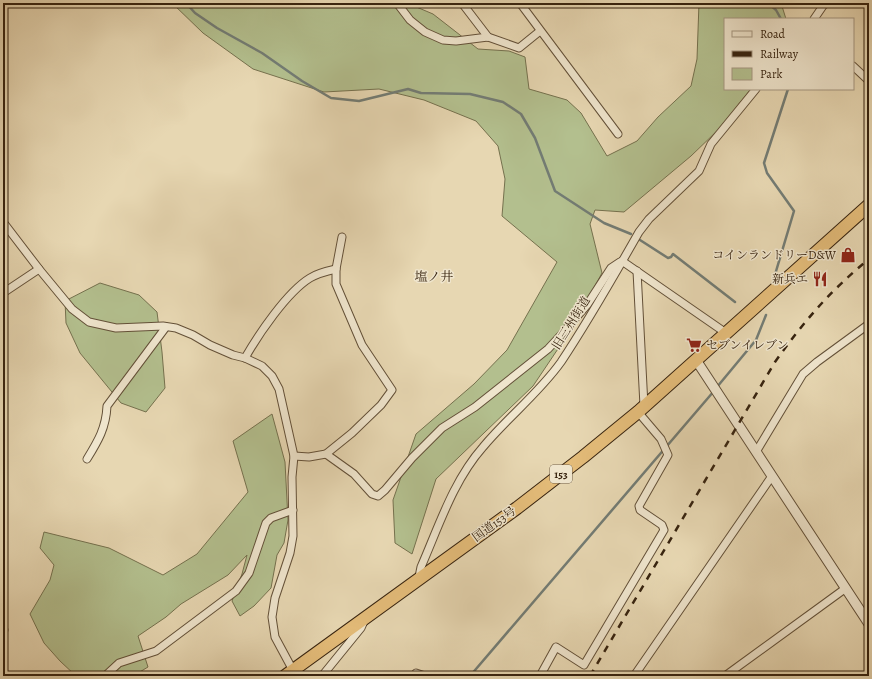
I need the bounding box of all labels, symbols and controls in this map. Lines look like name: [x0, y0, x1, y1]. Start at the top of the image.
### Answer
legend: [724, 18, 854, 90]
text: Road: [760, 26, 786, 42]
text: Railway: [760, 46, 799, 62]
text: Park: [760, 66, 783, 82]
shop icon: コインランドリーD&W: [839, 246, 857, 264]
place label: コインランドリーD&W: [712, 247, 837, 263]
district label: 塩ノ井: [414, 268, 454, 285]
restaurant icon: 新兵エ: [811, 270, 829, 288]
place label: 新兵エ: [772, 271, 808, 287]
street label: 旧三州街道: [548, 293, 594, 353]
supermarket icon: セブンイレブン: [685, 336, 703, 354]
place label: セブンイレブン: [706, 337, 788, 353]
road number: 153: [550, 465, 572, 483]
street label: 国道153号: [469, 503, 519, 545]

